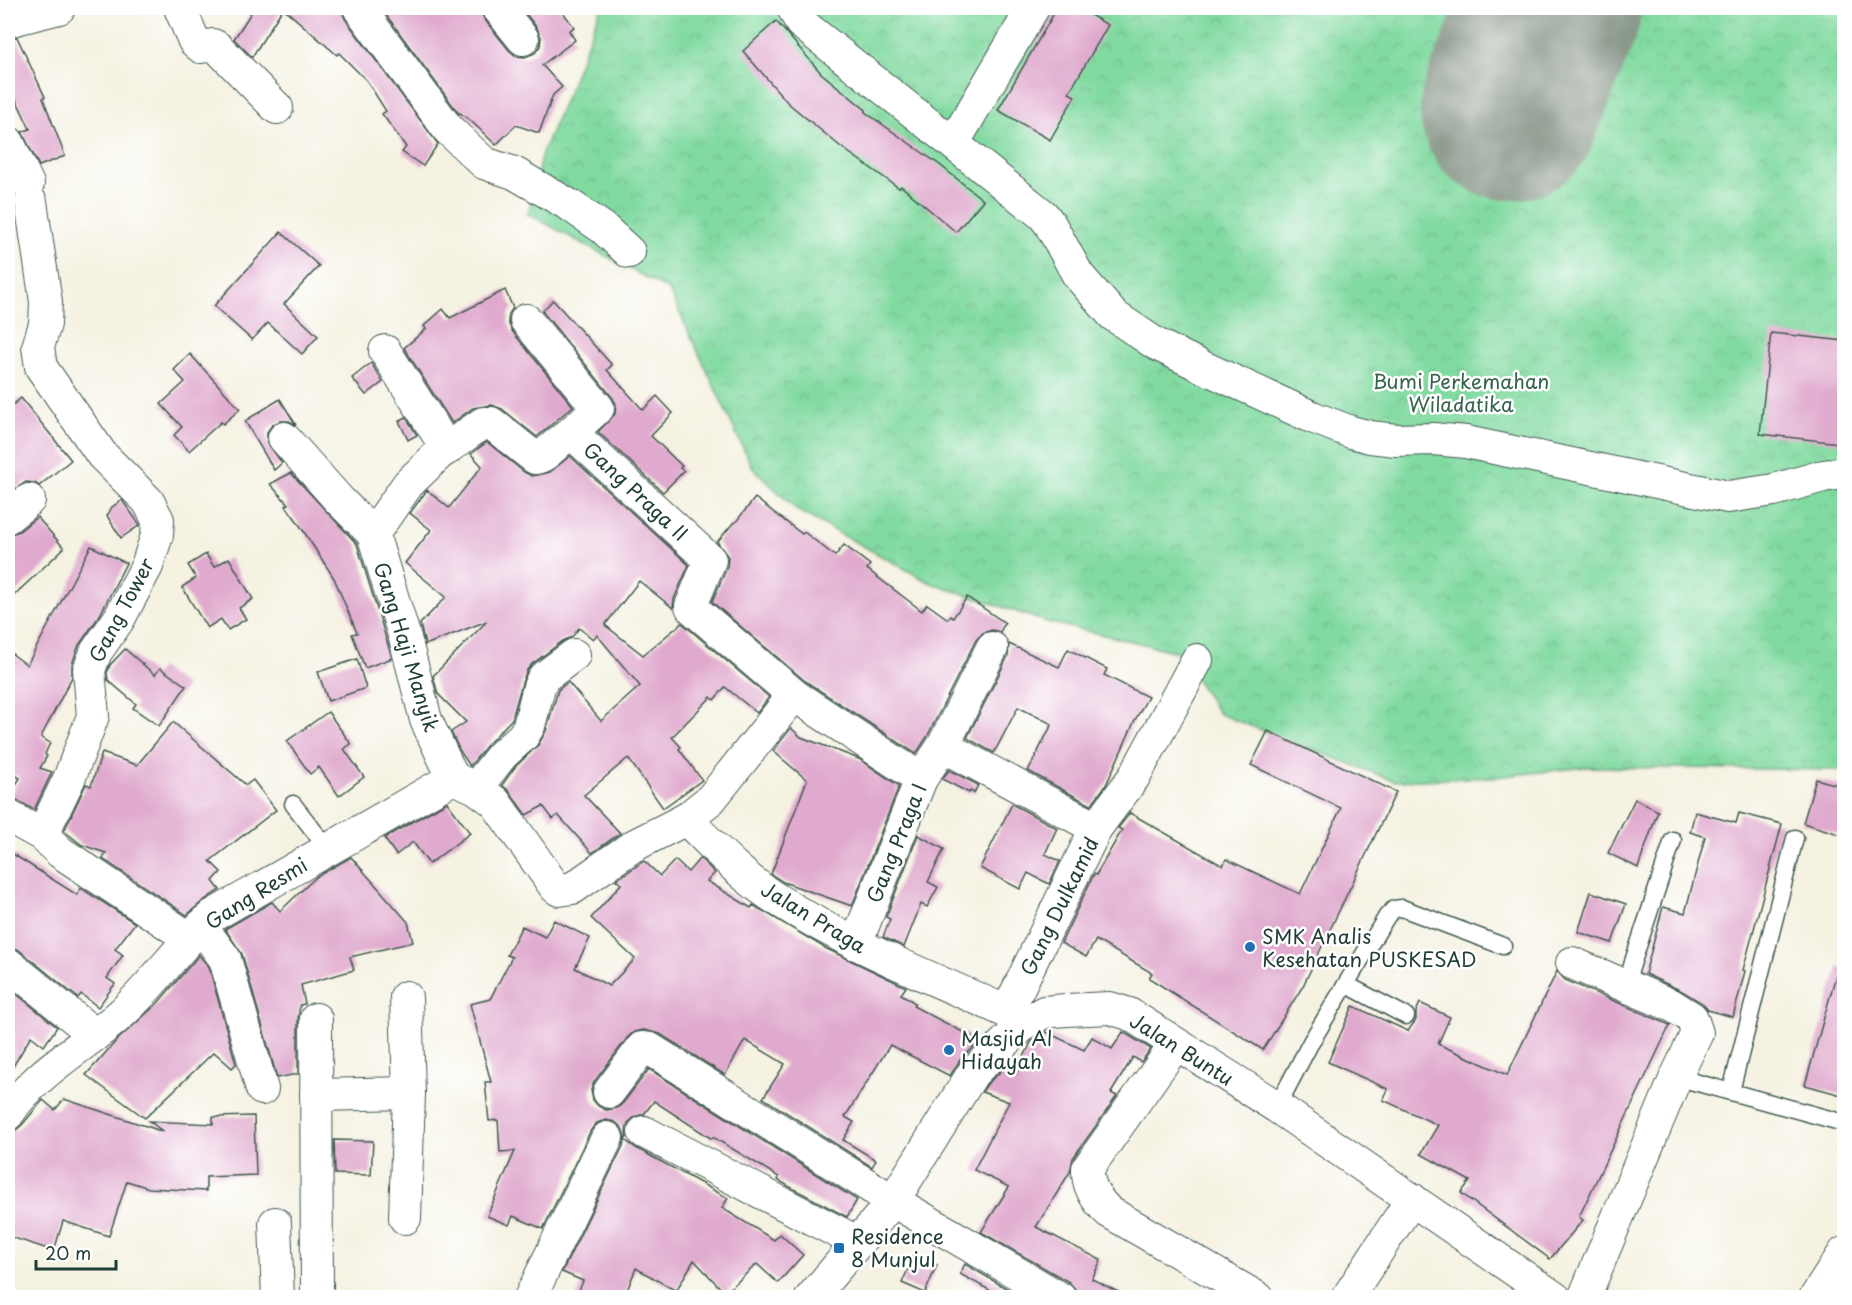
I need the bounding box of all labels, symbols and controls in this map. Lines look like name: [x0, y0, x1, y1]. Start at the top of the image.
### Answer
park label: Bumi Perkemahan Wiladatika: [1373, 366, 1549, 419]
street label: Gang Praga II: [577, 435, 695, 547]
street label: Gang Tower: [81, 552, 161, 668]
street label: Gang Haji Manyik: [367, 558, 447, 736]
street label: Gang Praga I: [858, 779, 934, 907]
street label: Gang Dulkamid: [1012, 832, 1106, 980]
street label: Gang Resmi: [199, 850, 313, 936]
street label: Jalan Praga: [756, 874, 872, 960]
place label: SMK Analis Kesehatan PUSKESAD: [1262, 921, 1477, 974]
marker: SMK Analis Kesehatan PUSKESAD: [1243, 940, 1257, 954]
street label: Jalan Buntu: [1124, 1005, 1240, 1093]
place label: Masjid Al Hidayah: [961, 1023, 1052, 1076]
marker: Masjid Al Hidayah: [942, 1043, 956, 1057]
place label: Residence 8 Munjul: [851, 1221, 944, 1274]
scale bar: [36, 1233, 116, 1271]
text: 20 m: [45, 1239, 91, 1266]
marker: Residence 8 Munjul: [832, 1241, 846, 1255]

